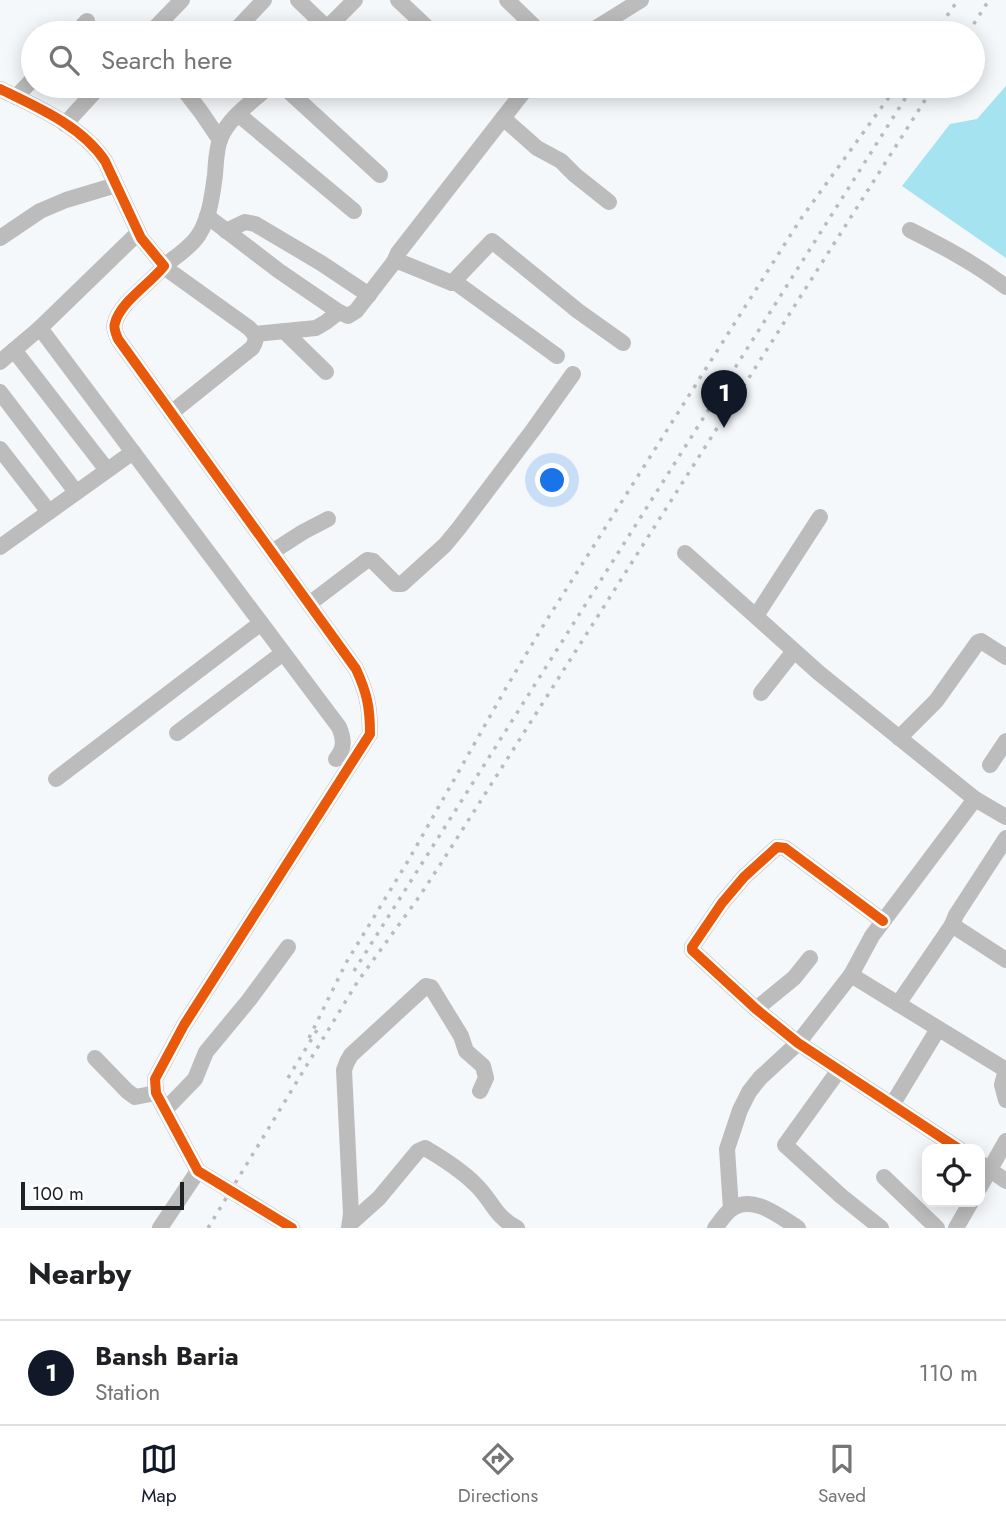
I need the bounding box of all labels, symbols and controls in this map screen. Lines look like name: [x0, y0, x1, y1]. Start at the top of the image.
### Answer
search box: [21, 21, 985, 98]
icon: search: [45, 41, 83, 79]
text: Search here: [101, 41, 233, 79]
pin: 1: [701, 370, 747, 428]
your location: [535, 463, 569, 497]
map controls: [922, 1144, 985, 1207]
button: locate: [922, 1144, 985, 1207]
scale bar: [21, 1179, 184, 1211]
text: 100 m: [32, 1180, 84, 1207]
text: Nearby: [28, 1252, 131, 1295]
text: Bansh Baria: [95, 1337, 239, 1375]
text: 1: [45, 1356, 57, 1390]
text: 110 m: [919, 1356, 978, 1390]
text: Station: [95, 1375, 160, 1409]
tab: Map: [140, 1440, 178, 1509]
tab: Directions: [458, 1440, 538, 1509]
tab: Saved: [818, 1440, 866, 1509]

